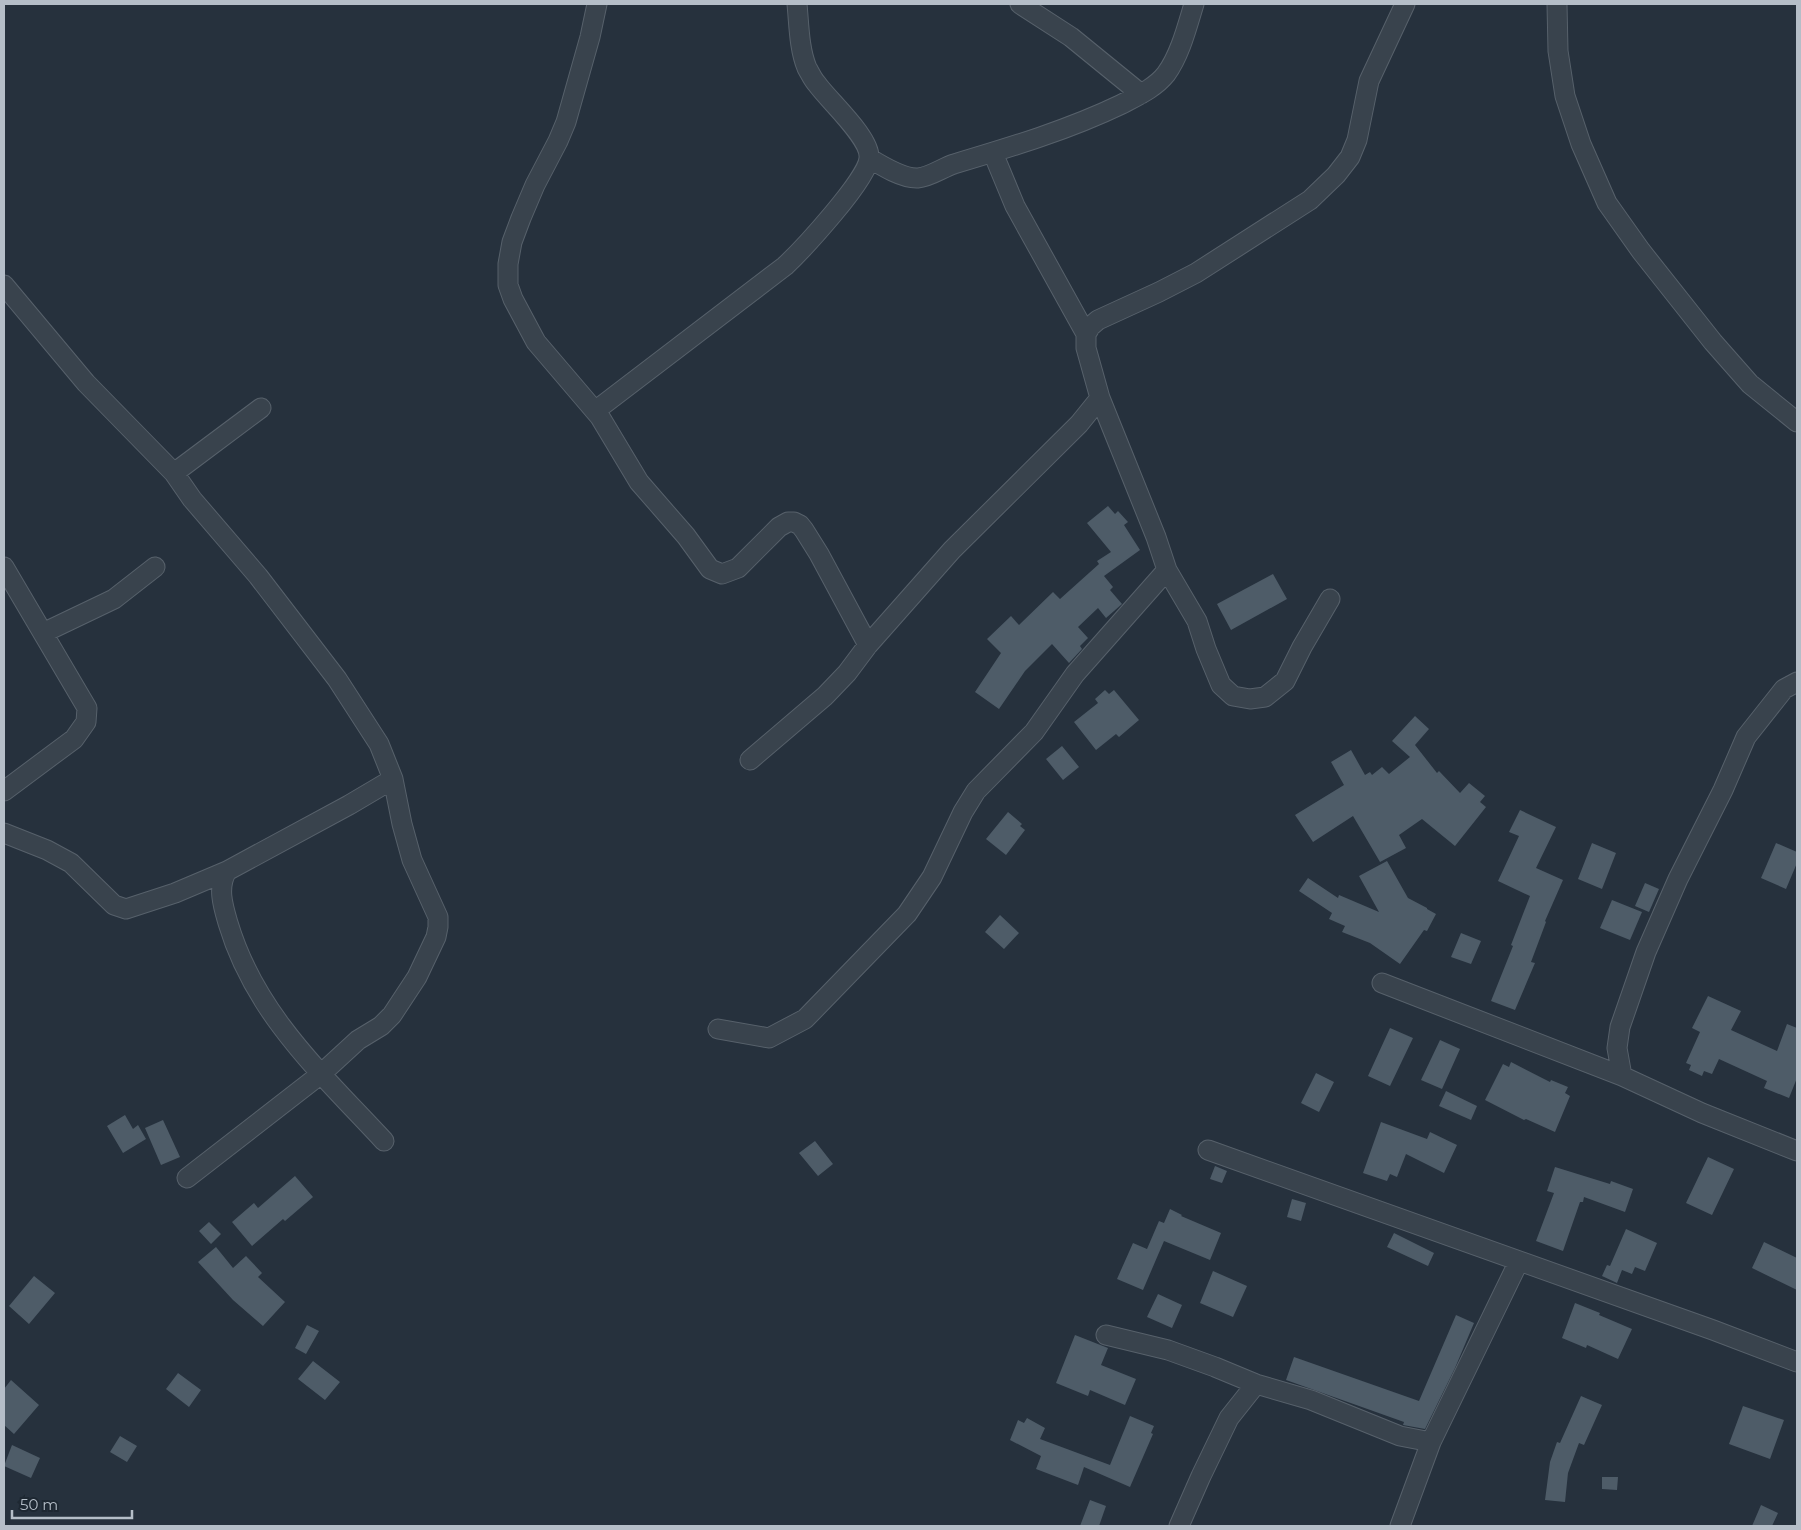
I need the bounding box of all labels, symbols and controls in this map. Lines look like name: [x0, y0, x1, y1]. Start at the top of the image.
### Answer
scale bar: [12, 1488, 132, 1520]
text: 50 m: [20, 1495, 58, 1514]

